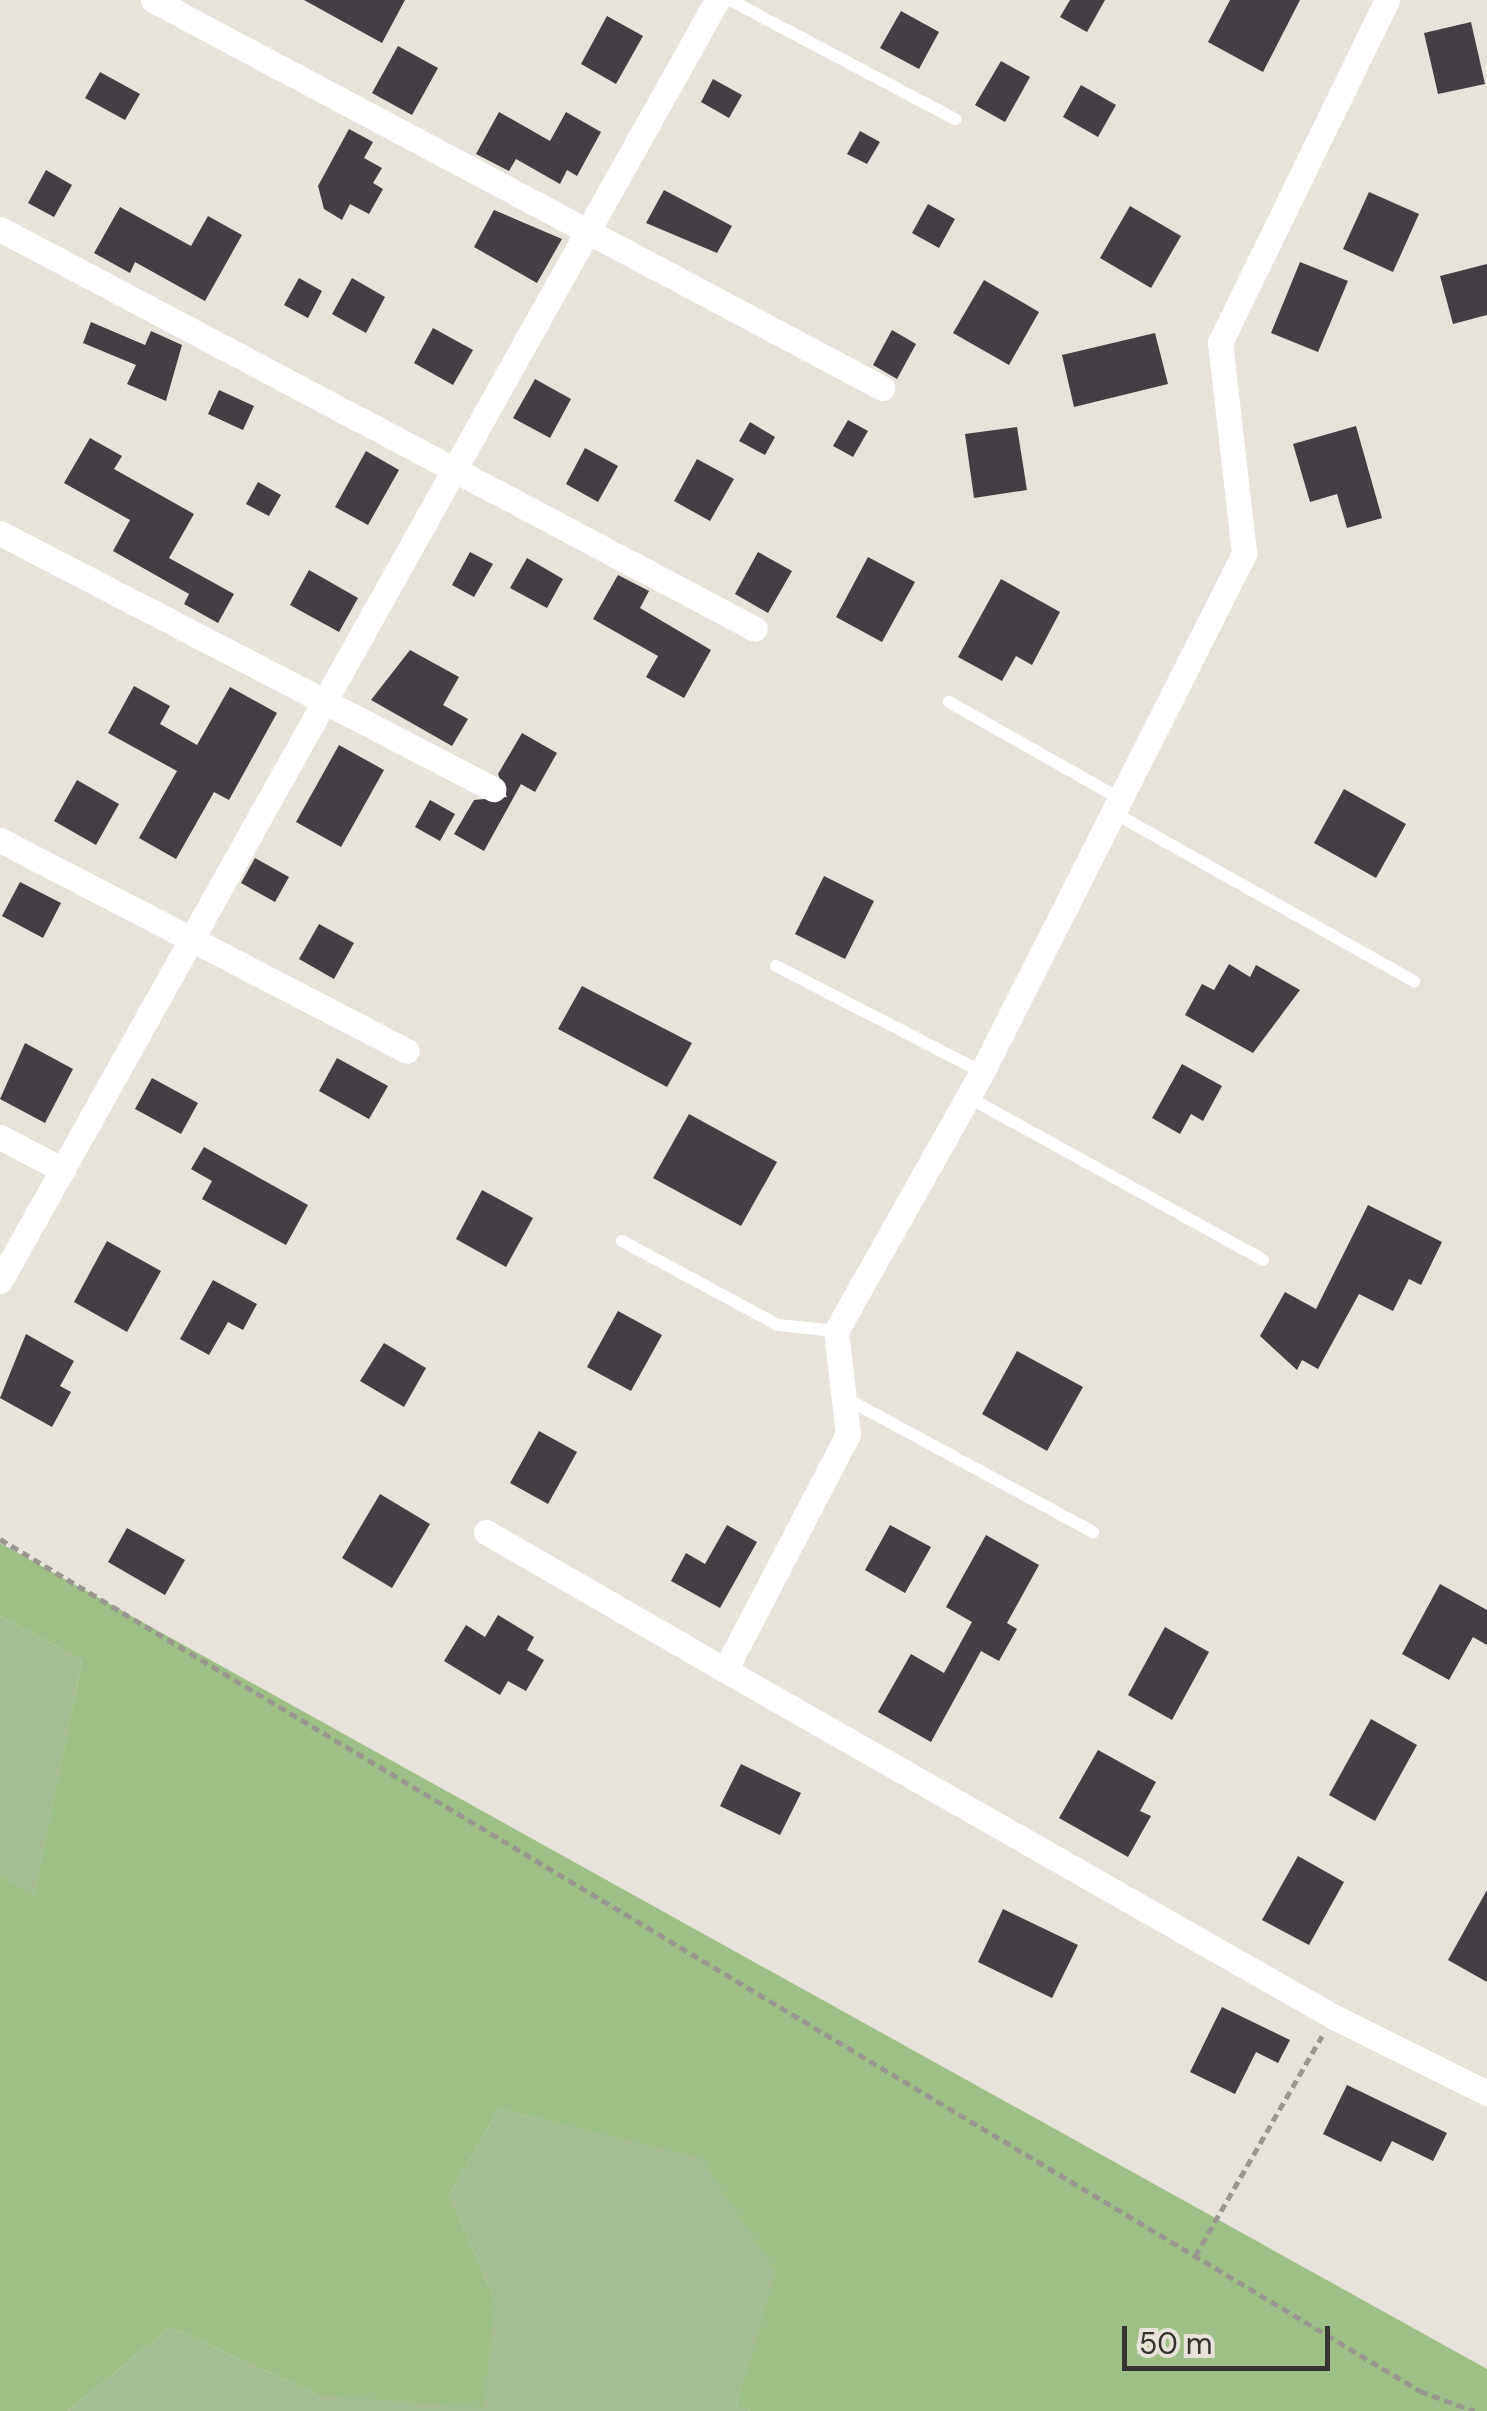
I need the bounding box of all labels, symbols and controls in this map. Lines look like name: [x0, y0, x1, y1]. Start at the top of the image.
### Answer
scale bar: [1127, 2306, 1334, 2368]
text: 50 m: [1139, 2324, 1213, 2363]

